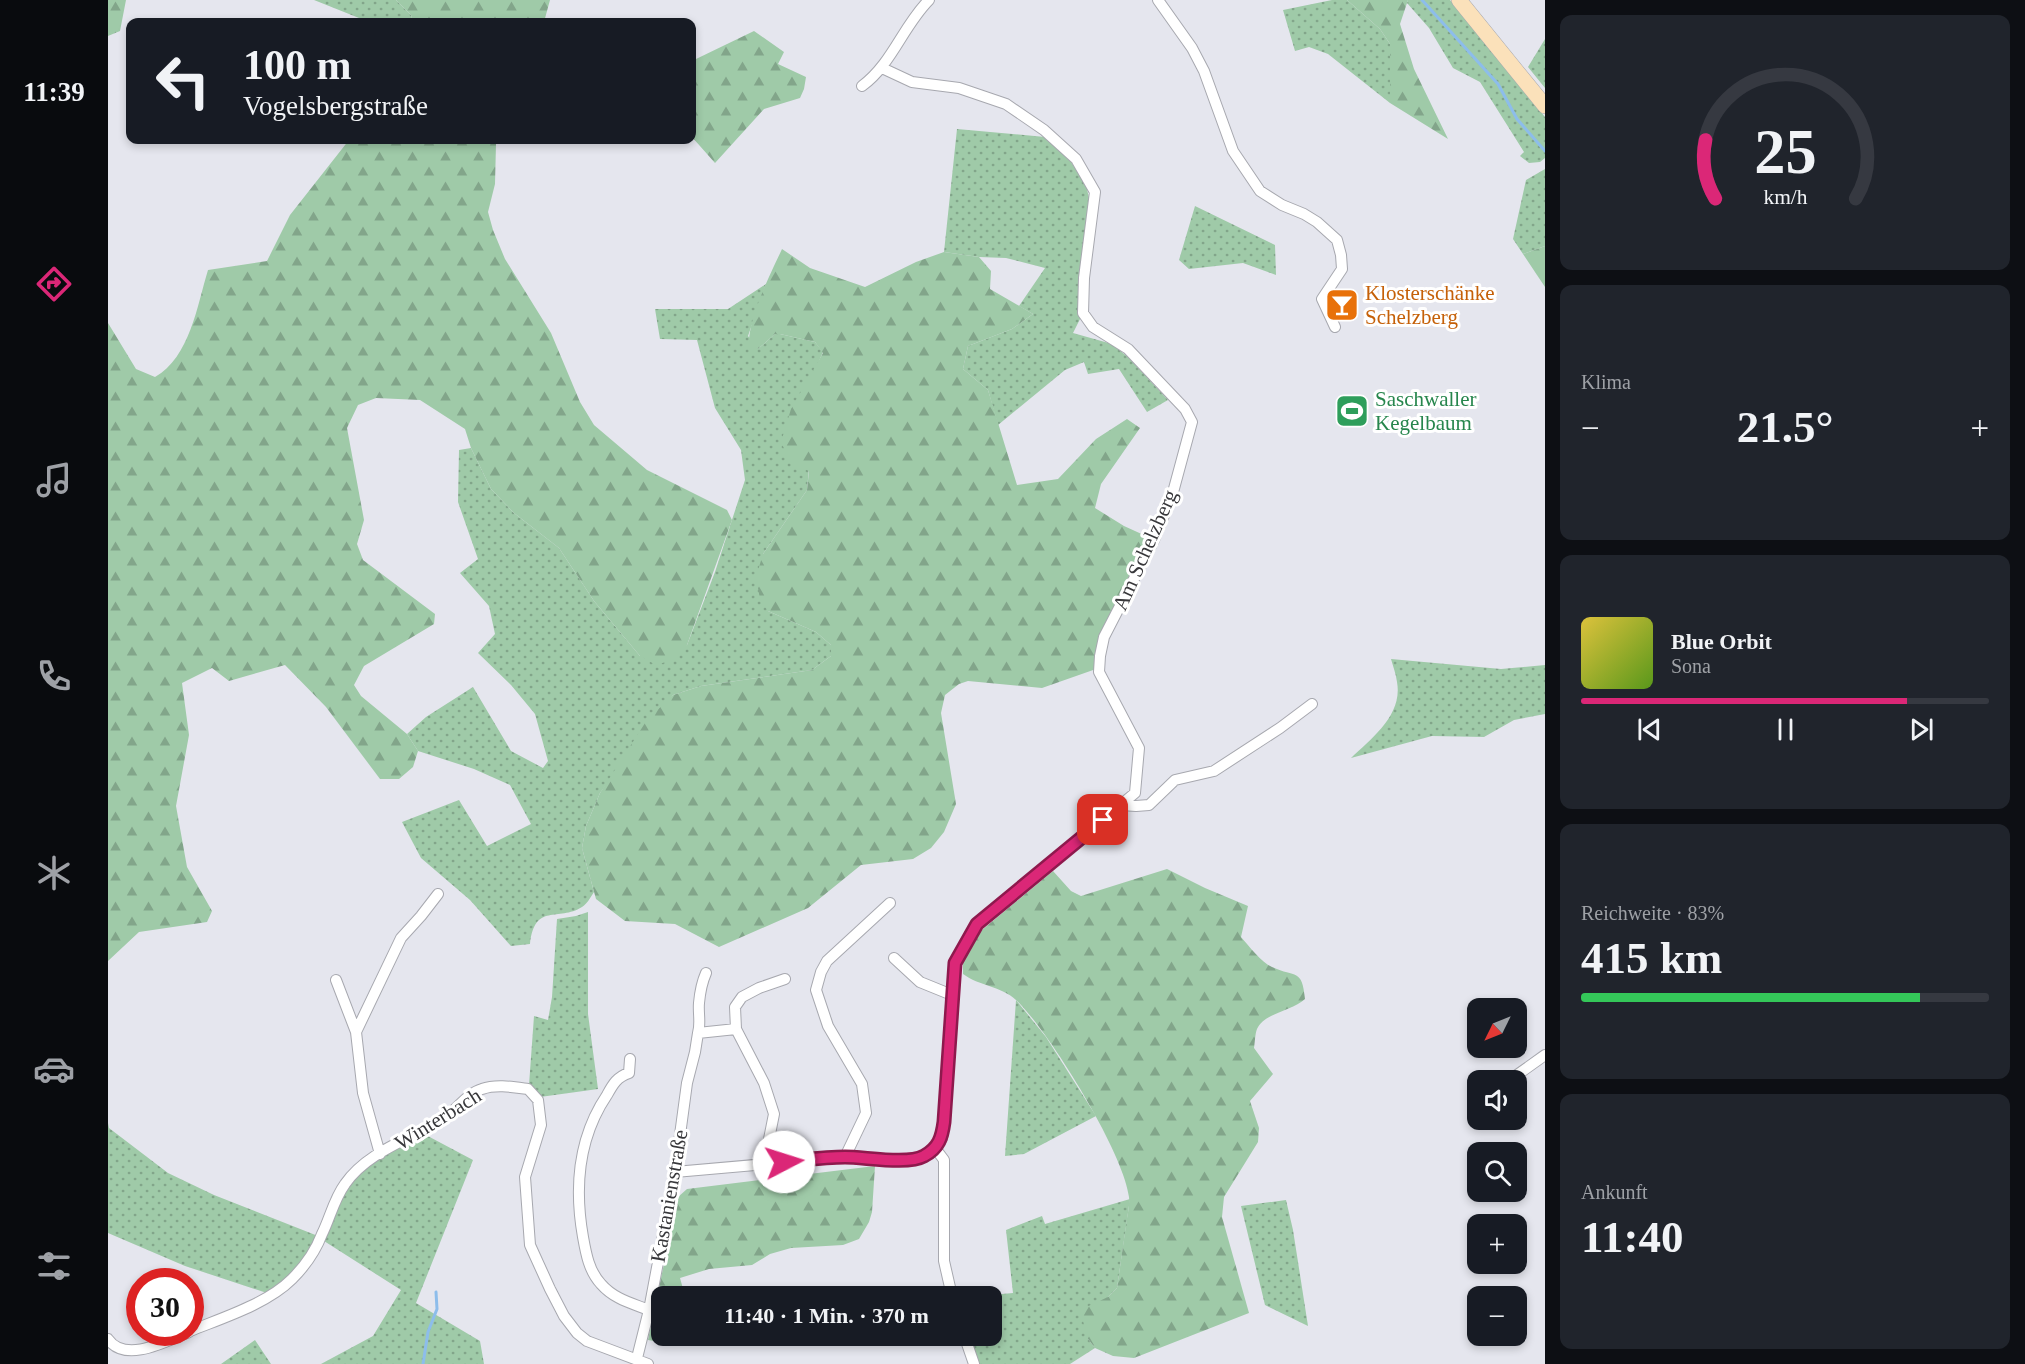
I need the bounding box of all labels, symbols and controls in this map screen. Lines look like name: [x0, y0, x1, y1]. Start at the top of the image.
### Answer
icon: left: [144, 42, 222, 120]
text: 100 m: [243, 42, 352, 88]
text: 11:39: [23, 77, 85, 107]
text: Vogelsbergstraße: [243, 91, 428, 121]
text: 25: [1754, 118, 1816, 187]
text: km/h: [1763, 186, 1807, 210]
icon: directions: [33, 263, 75, 305]
place label: Klosterschänke Schelzberg: [1365, 281, 1494, 329]
bar icon: Klosterschänke Schelzberg: [1324, 287, 1360, 323]
text: Klima: [1581, 371, 1631, 393]
place label: Saschwaller Kegelbaum: [1375, 387, 1476, 435]
sports icon: Saschwaller Kegelbaum: [1334, 393, 1370, 429]
text: 21.5°: [1737, 402, 1833, 452]
text: −: [1581, 410, 1600, 446]
text: +: [1970, 410, 1989, 446]
icon: music: [33, 459, 75, 501]
street label: Am Schelzberg: [1108, 485, 1183, 614]
text: Blue Orbit: [1671, 629, 1772, 654]
icon: phone: [33, 655, 75, 697]
text: Sona: [1671, 655, 1711, 677]
icon: previous: [1633, 713, 1666, 746]
icon: pause: [1769, 713, 1802, 746]
icon: next: [1905, 713, 1938, 746]
pin: [1077, 794, 1128, 845]
icon: arrive: [1086, 803, 1119, 836]
icon: climate: [33, 852, 75, 894]
text: Reichweite · 83%: [1581, 902, 1724, 924]
text: 415 km: [1581, 933, 1722, 983]
north arrow: [1467, 998, 1527, 1058]
map controls: [1467, 998, 1527, 1346]
icon: car: [33, 1048, 75, 1090]
button: sound: [1467, 1070, 1527, 1130]
street label: Winterbach: [390, 1083, 486, 1155]
street label: Kastanienstraße: [646, 1128, 692, 1264]
position arrow: [752, 1130, 816, 1194]
button: search: [1467, 1142, 1527, 1202]
text: Ankunft: [1581, 1181, 1648, 1203]
text: 11:40: [1581, 1212, 1684, 1262]
button: +: [1467, 1214, 1527, 1274]
icon: filters: [33, 1245, 75, 1287]
speed limit sign: 30: [126, 1268, 204, 1346]
button: −: [1467, 1286, 1527, 1346]
text: 11:40 · 1 Min. · 370 m: [724, 1303, 929, 1328]

